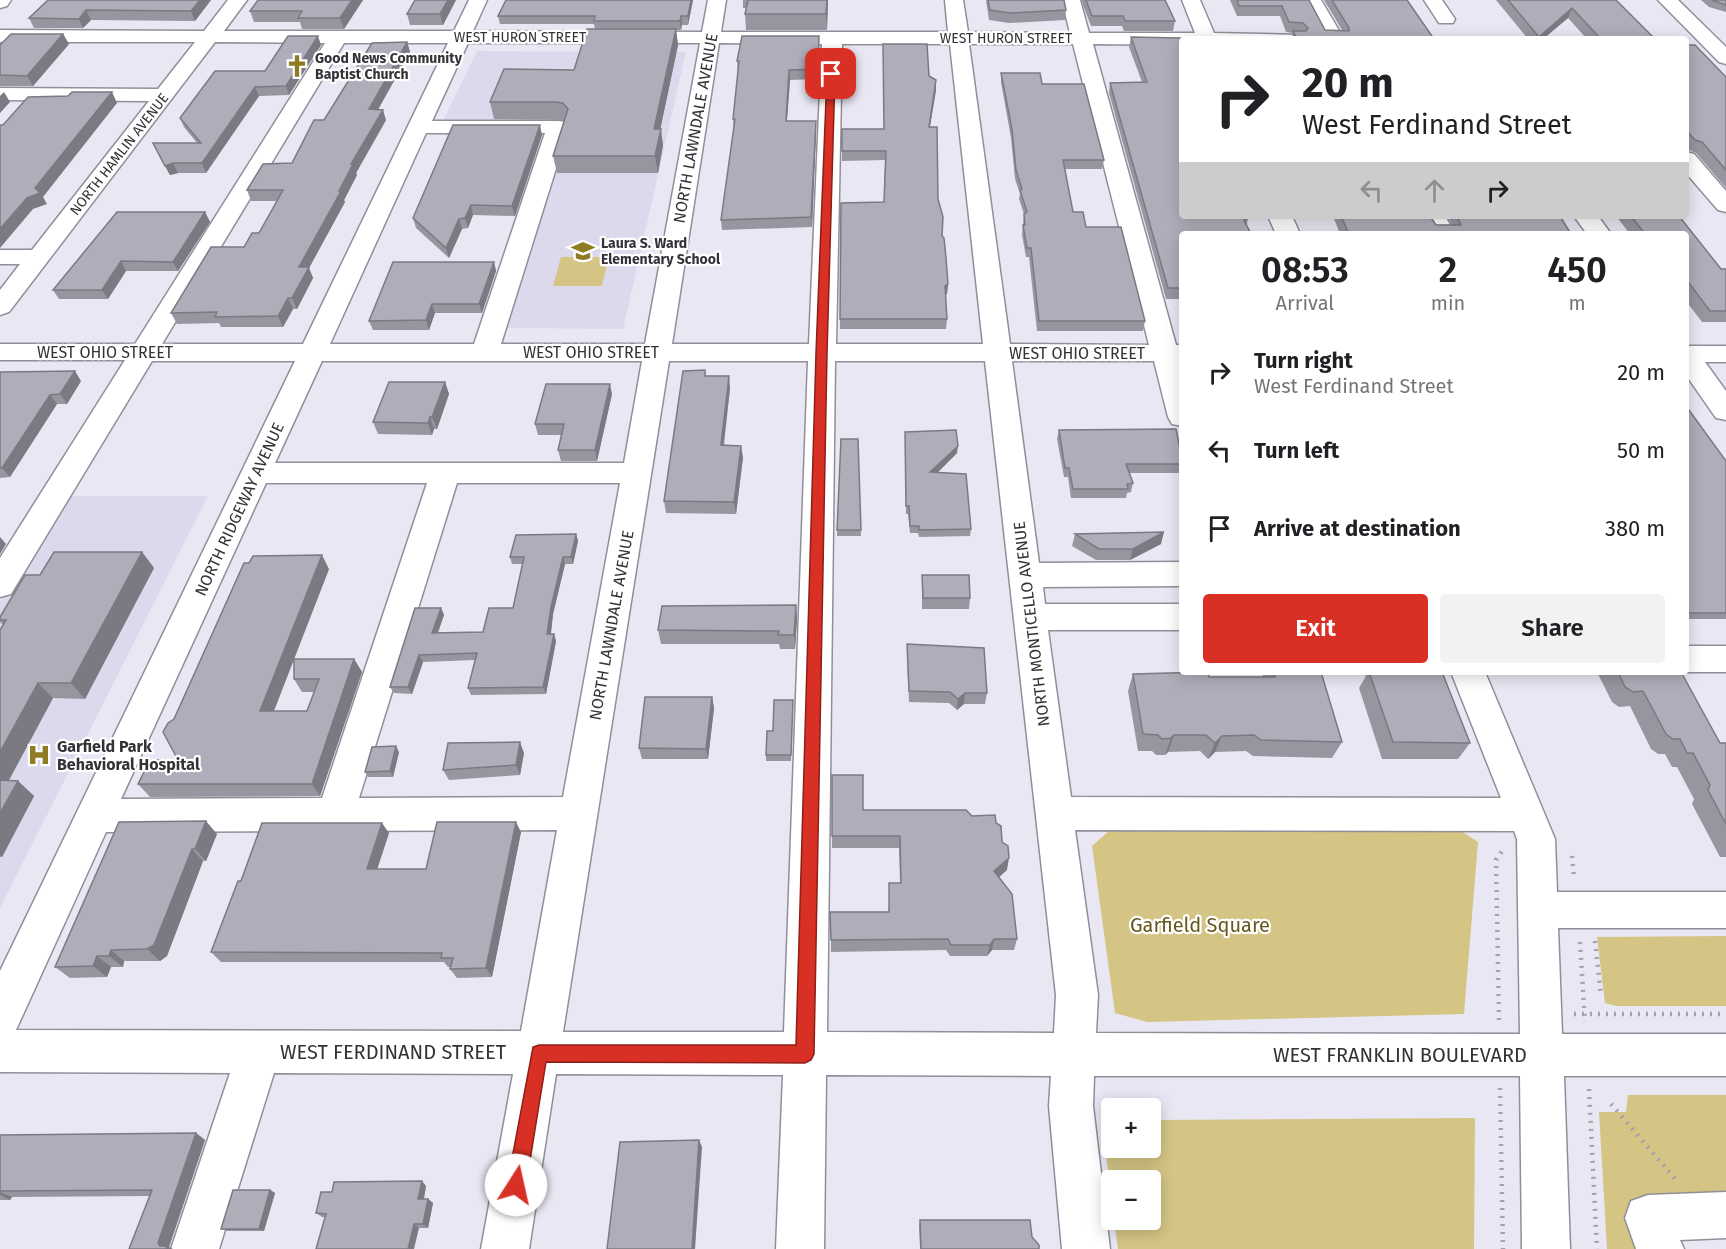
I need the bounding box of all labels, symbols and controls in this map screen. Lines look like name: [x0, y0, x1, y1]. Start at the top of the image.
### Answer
street label: WEST HURON STREET: [454, 29, 587, 46]
street label: WEST HURON STREET: [940, 30, 1073, 47]
street label: NORTH LAWNDALE AVENUE: [669, 32, 722, 225]
pin: [805, 48, 856, 99]
place label: Good News Community Baptist Church: [315, 50, 463, 83]
church icon: Good News Community Baptist Church: [284, 53, 310, 79]
icon: arrive: [814, 57, 847, 90]
text: 20 m: [1302, 58, 1394, 108]
icon: right: [1203, 60, 1281, 138]
street label: NORTH HAMLIN AVENUE: [66, 90, 172, 219]
text: West Ferdinand Street: [1302, 109, 1572, 141]
icon: left: [1355, 174, 1388, 207]
icon: ahead: [1418, 174, 1451, 207]
icon: right: [1481, 174, 1514, 207]
place label: Laura S. Ward Elementary School: [601, 235, 721, 268]
school or university icon: Laura S. Ward Elementary School: [570, 238, 596, 264]
text: 08:53: [1261, 248, 1349, 292]
text: 2: [1439, 248, 1457, 292]
text: 450: [1547, 248, 1607, 292]
text: Arrival: [1276, 291, 1334, 315]
text: min: [1431, 291, 1465, 315]
text: m: [1569, 291, 1586, 315]
street label: WEST OHIO STREET: [37, 343, 174, 362]
street label: WEST OHIO STREET: [523, 343, 660, 362]
street label: WEST OHIO STREET: [1009, 344, 1146, 363]
text: Turn right: [1254, 347, 1353, 374]
icon: right: [1203, 356, 1236, 389]
text: 20 m: [1617, 359, 1665, 386]
text: West Ferdinand Street: [1254, 374, 1454, 398]
street label: NORTH RIDGEWAY AVENUE: [191, 419, 288, 599]
icon: left: [1203, 434, 1236, 467]
text: Turn left: [1254, 437, 1339, 464]
text: 50 m: [1617, 437, 1665, 464]
icon: arrive: [1203, 512, 1236, 545]
text: Arrive at destination: [1254, 515, 1461, 542]
text: 380 m: [1605, 515, 1665, 542]
street label: NORTH MONTICELLO AVENUE: [1009, 520, 1054, 728]
street label: NORTH LAWNDALE AVENUE: [585, 529, 638, 722]
button: Exit: [1203, 594, 1428, 663]
button: Share: [1440, 594, 1665, 663]
place label: Garfield Park Behavioral Hospital: [57, 737, 200, 774]
hospital icon: Garfield Park Behavioral Hospital: [26, 742, 52, 768]
park label: Garfield Square: [1130, 913, 1270, 937]
street label: WEST FERDINAND STREET: [280, 1040, 507, 1064]
street label: WEST FRANKLIN BOULEVARD: [1273, 1043, 1527, 1067]
map controls: [1101, 1098, 1161, 1230]
button: +: [1101, 1098, 1161, 1158]
position arrow: [484, 1153, 548, 1217]
button: −: [1101, 1170, 1161, 1230]

